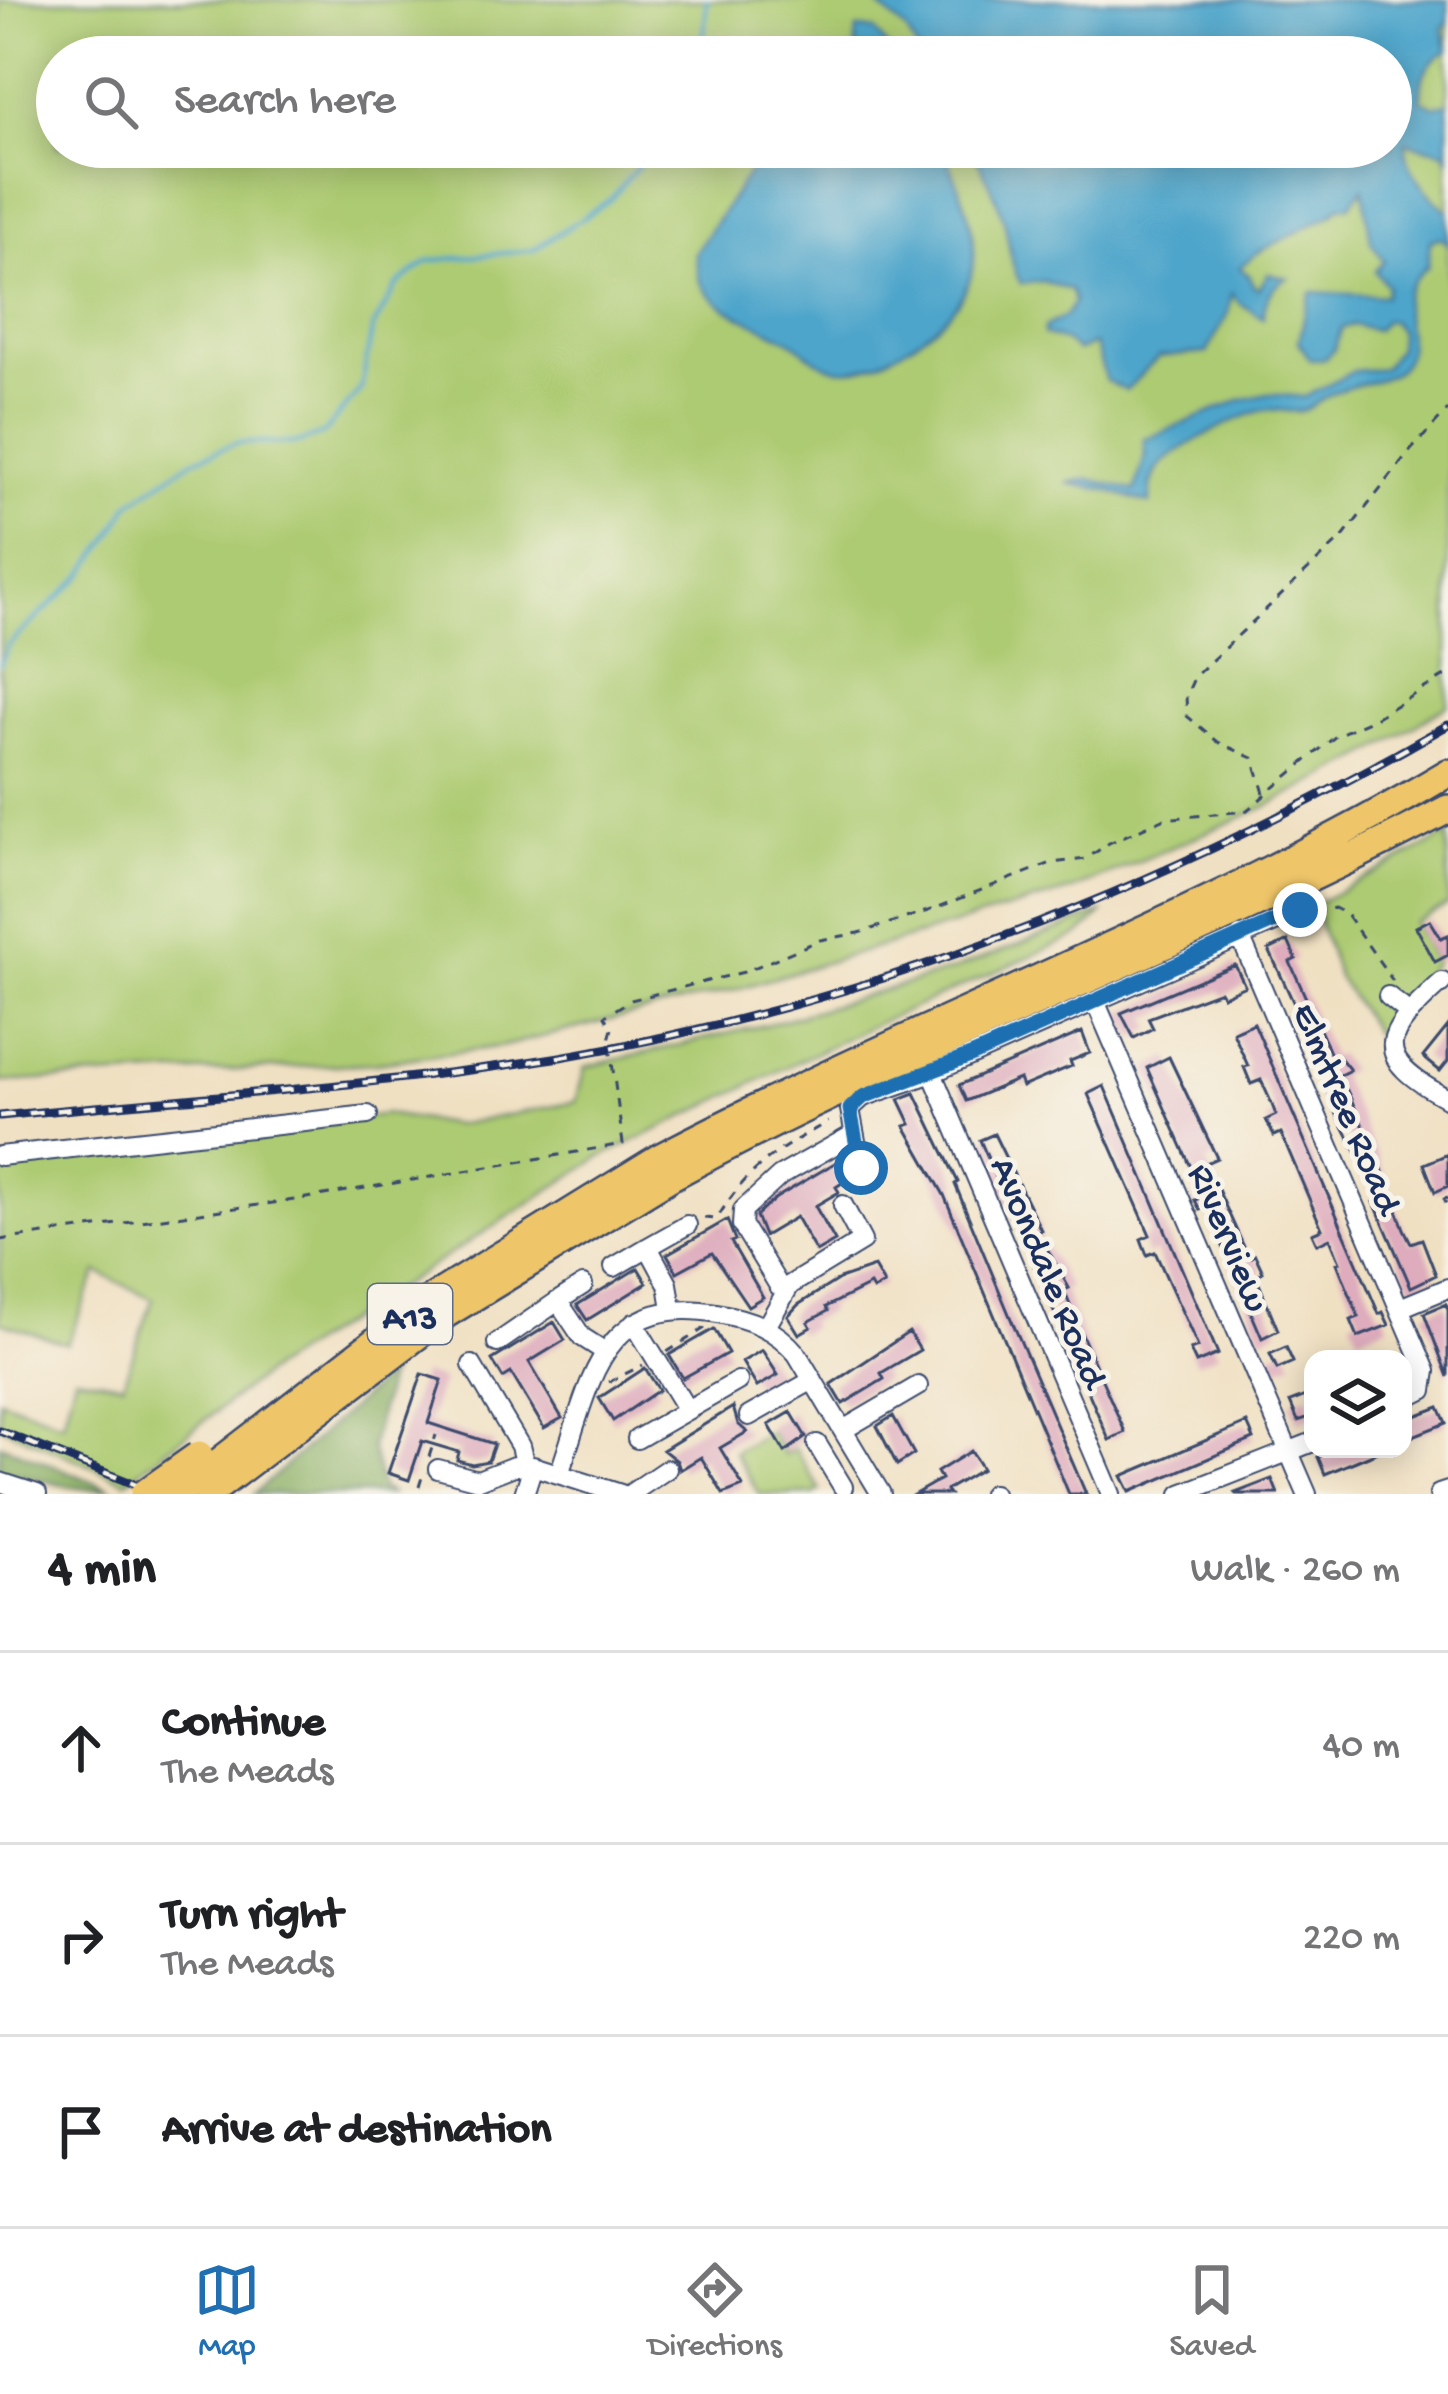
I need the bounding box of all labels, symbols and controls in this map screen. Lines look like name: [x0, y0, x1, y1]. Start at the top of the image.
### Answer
search box: [36, 36, 1412, 168]
icon: search: [78, 69, 144, 135]
text: Search here: [174, 76, 396, 129]
route end: [1273, 883, 1327, 937]
street label: Elmtree Road: [1278, 997, 1410, 1225]
route start: [834, 1141, 888, 1195]
street label: Avondale Road: [976, 1151, 1116, 1399]
street label: Riverview: [1174, 1158, 1277, 1320]
road number: A13: [368, 1284, 452, 1344]
map controls: [1304, 1350, 1412, 1458]
button: layers: [1304, 1350, 1412, 1458]
text: 4 min: [48, 1542, 156, 1602]
text: Walk · 260 m: [1191, 1549, 1400, 1595]
text: Continue: [162, 1698, 325, 1751]
icon: ahead: [48, 1715, 114, 1781]
text: 40 m: [1322, 1725, 1400, 1771]
text: The Meads: [162, 1751, 333, 1797]
text: Turn right: [162, 1890, 342, 1943]
icon: right: [48, 1907, 114, 1973]
text: 220 m: [1303, 1917, 1400, 1963]
text: The Meads: [162, 1943, 333, 1989]
icon: arrive: [48, 2099, 114, 2165]
text: Arrive at destination: [162, 2105, 551, 2158]
tab: Map: [194, 2257, 260, 2367]
tab: Directions: [648, 2257, 782, 2367]
tab: Saved: [1170, 2257, 1254, 2367]

